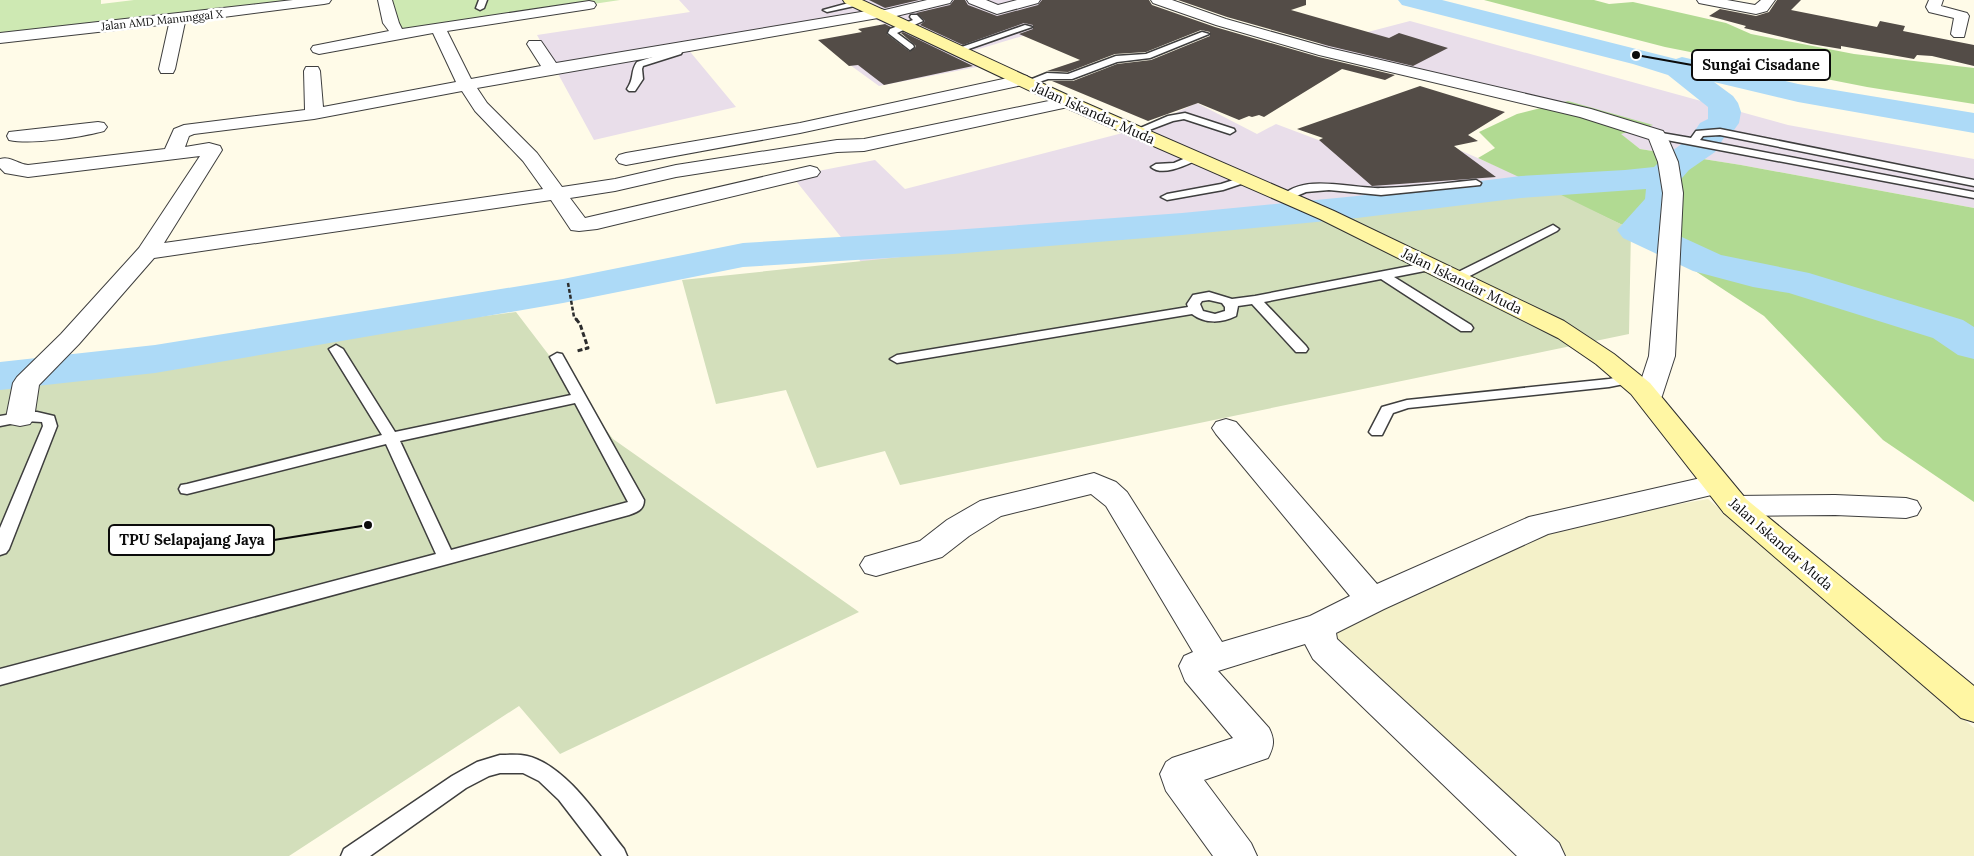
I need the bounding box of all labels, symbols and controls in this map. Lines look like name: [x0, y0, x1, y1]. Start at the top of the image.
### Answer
street label: Jalan AMD Manunggal X: [99, 7, 224, 33]
callout: Sungai Cisadane: [1692, 50, 1830, 80]
text: Sungai Cisadane: [1702, 55, 1820, 74]
street label: Jalan Iskandar Muda: [1029, 78, 1158, 148]
street label: Jalan Iskandar Muda: [1398, 244, 1525, 318]
street label: Jalan Iskandar Muda: [1725, 493, 1837, 594]
callout: TPU Selapajang Jaya: [109, 525, 274, 555]
text: TPU Selapajang Jaya: [119, 530, 265, 549]

